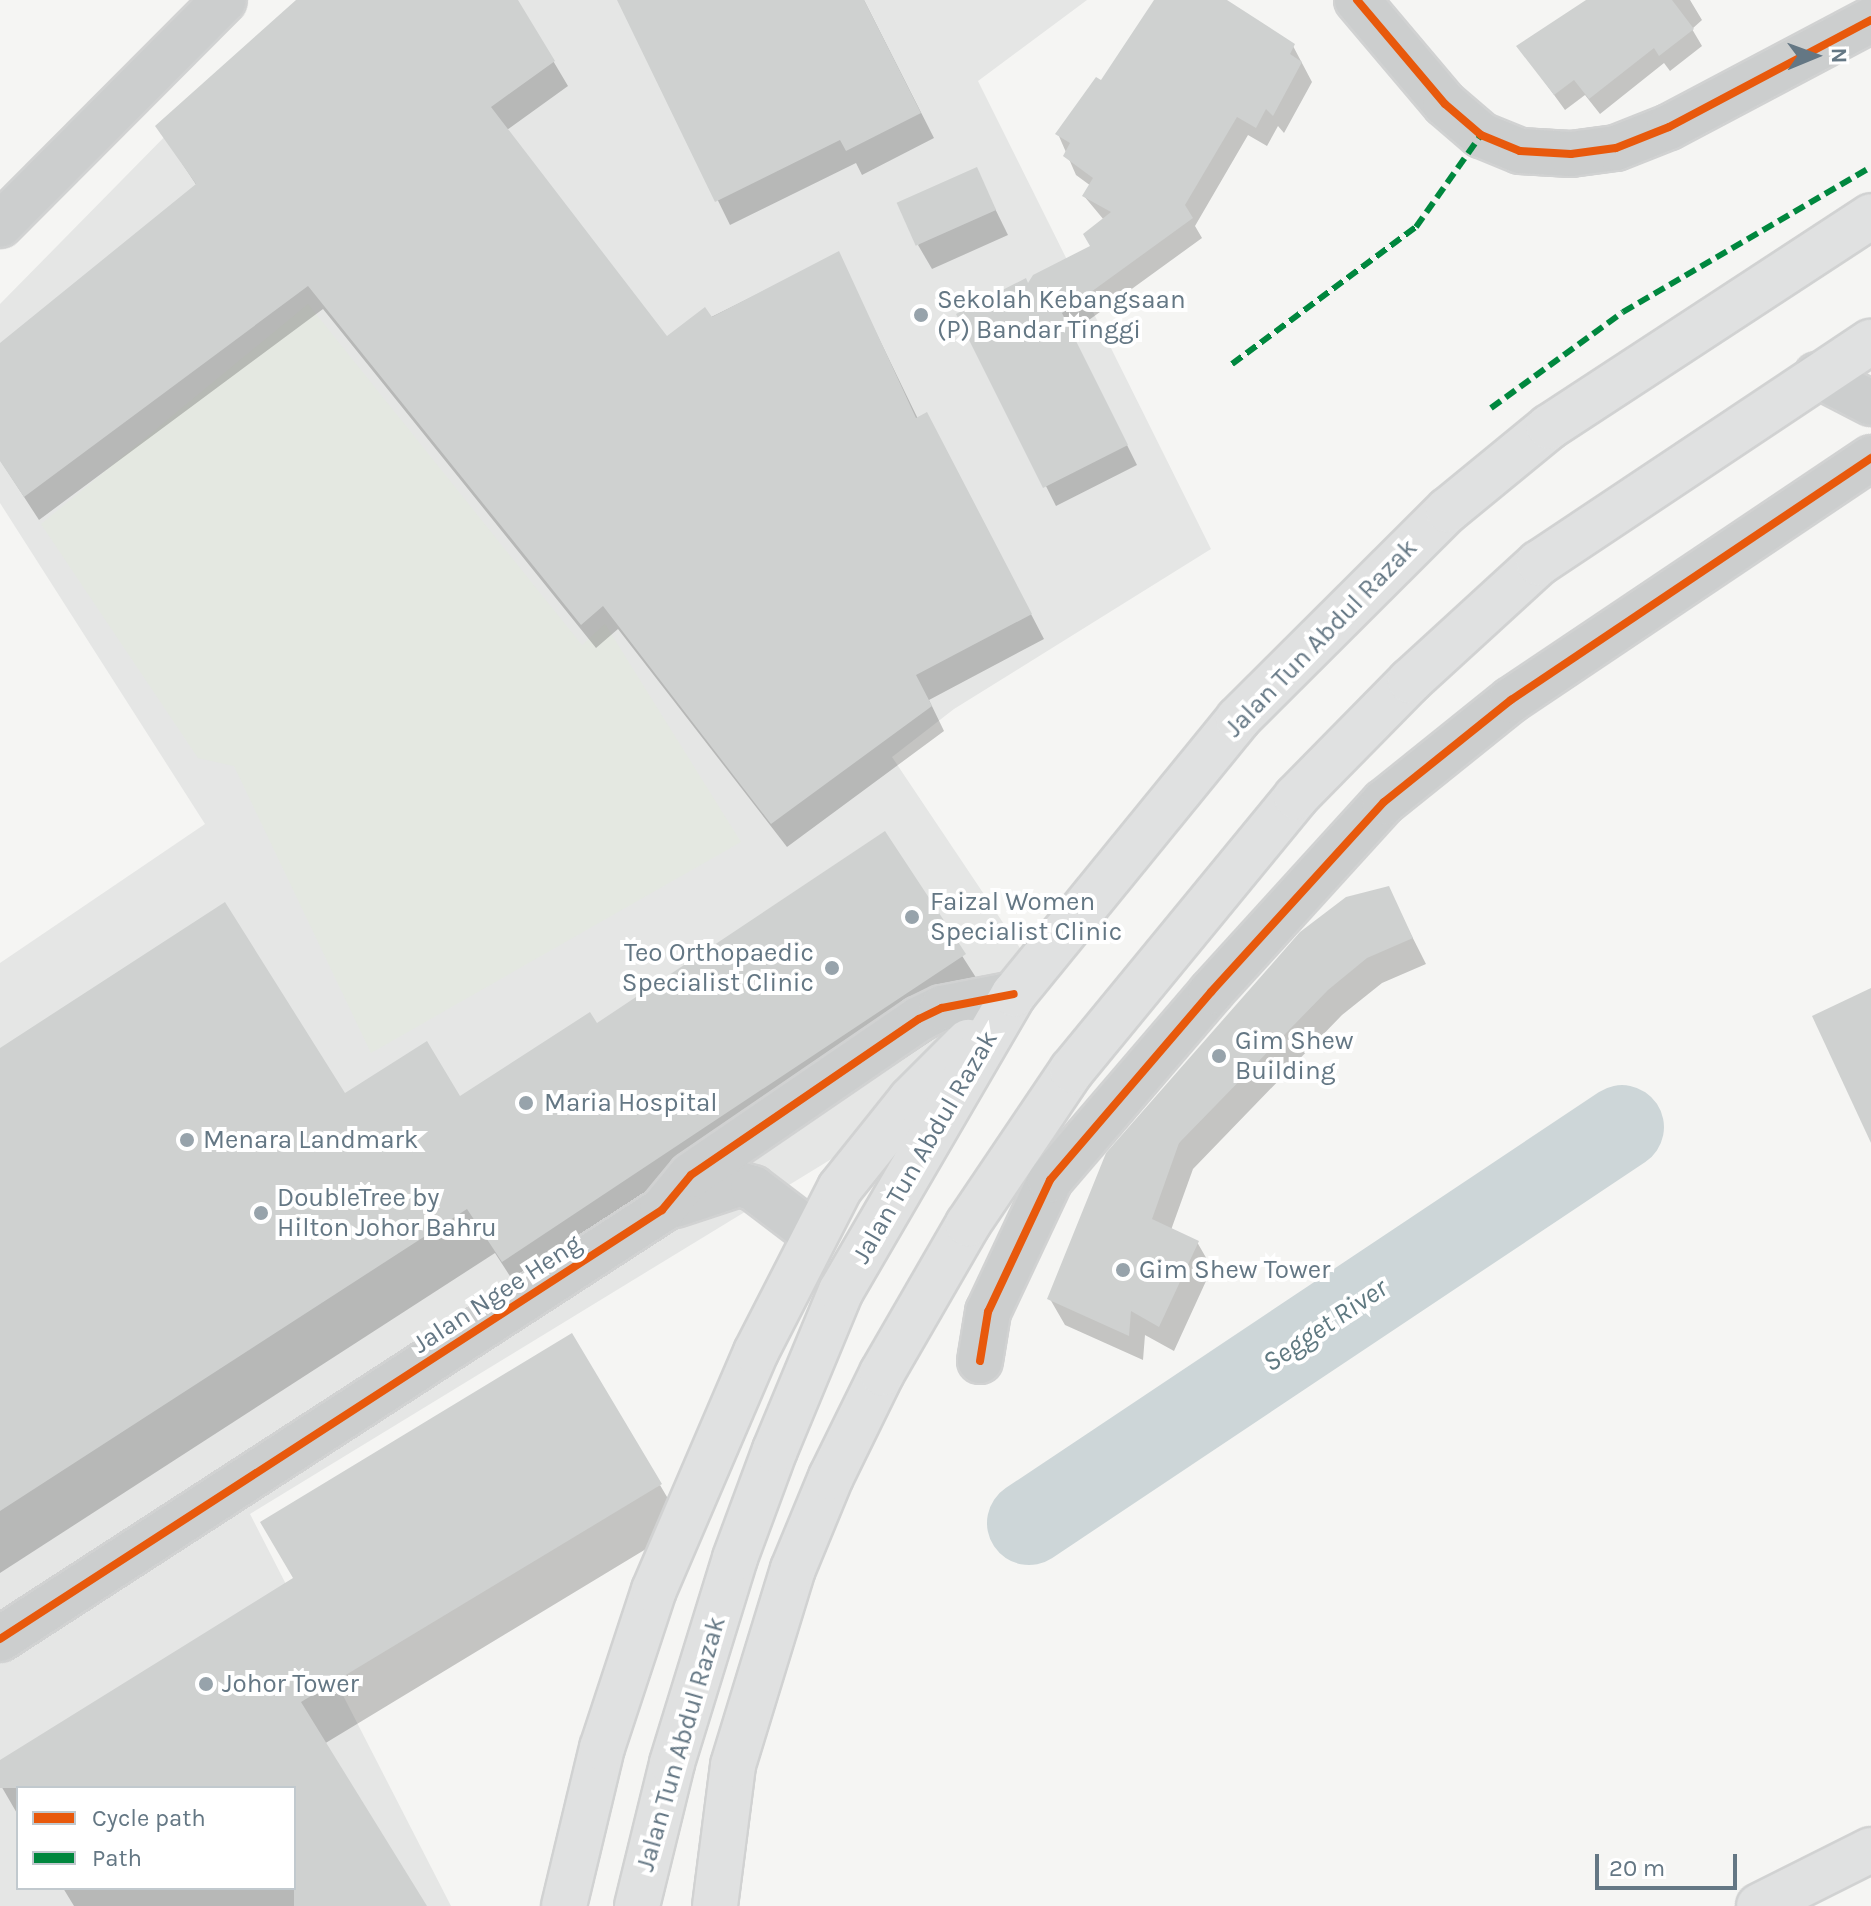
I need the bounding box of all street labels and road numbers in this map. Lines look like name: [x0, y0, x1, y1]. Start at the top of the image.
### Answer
street label: Jalan Tun Abdul Razak: [1218, 532, 1424, 744]
street label: Jalan Tun Abdul Razak: [846, 1025, 1004, 1269]
street label: Jalan Ngee Heng: [407, 1228, 587, 1360]
street label: Jalan Tun Abdul Razak: [630, 1613, 732, 1875]

